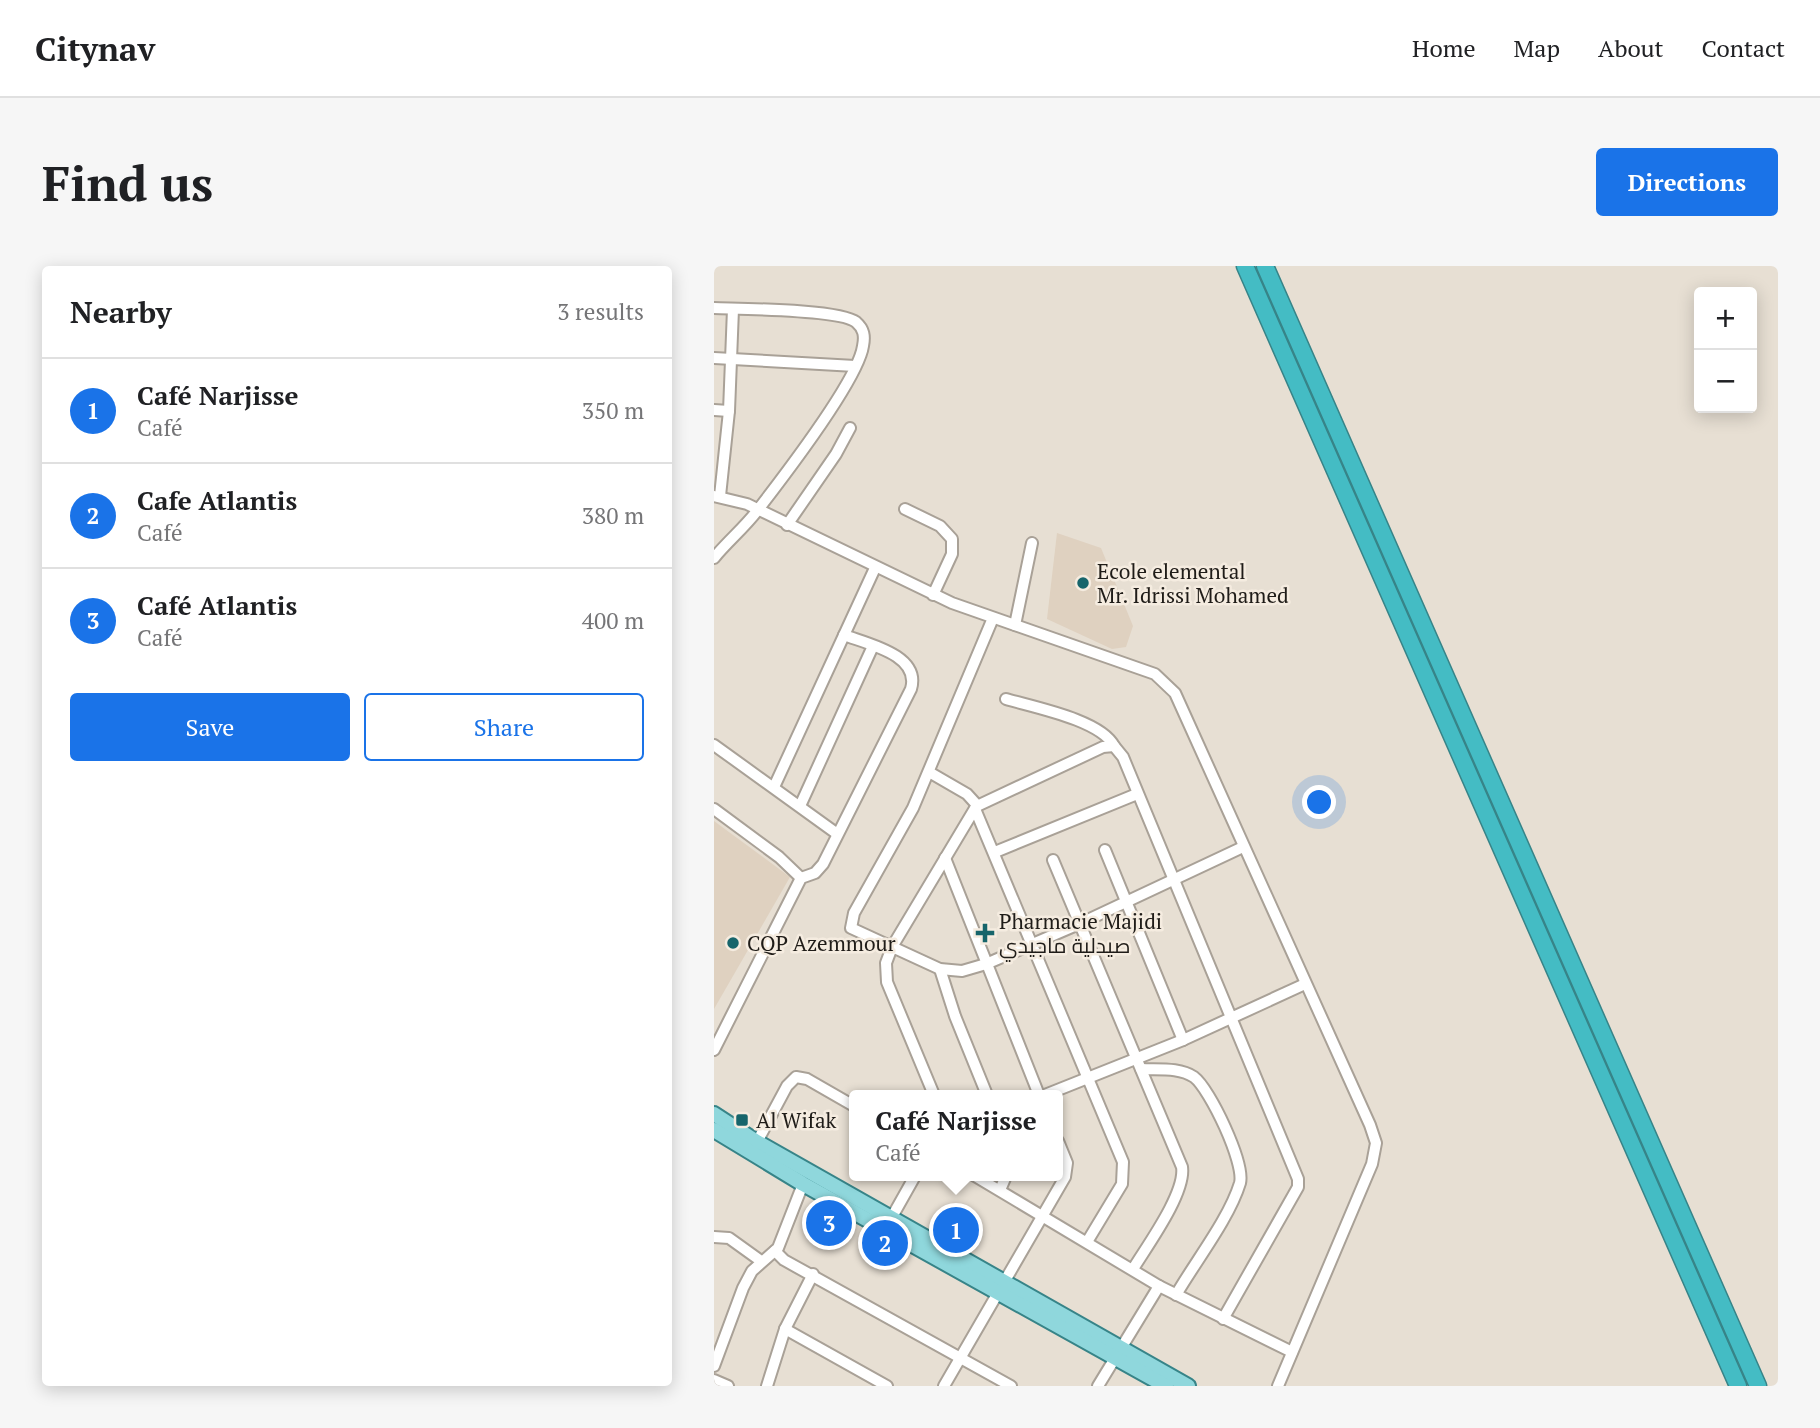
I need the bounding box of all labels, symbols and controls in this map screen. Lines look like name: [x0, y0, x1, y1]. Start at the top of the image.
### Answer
text: Citynav: [35, 27, 155, 70]
text: Home: [1412, 32, 1476, 64]
text: Map: [1514, 32, 1560, 64]
text: About: [1598, 32, 1664, 64]
text: Contact: [1702, 32, 1785, 64]
button: Directions: [1596, 148, 1778, 216]
text: Find us: [42, 150, 213, 215]
map controls: [1694, 287, 1757, 413]
button: +: [1694, 287, 1757, 350]
text: Nearby: [70, 292, 172, 332]
text: 3 results: [557, 296, 644, 327]
button: −: [1694, 350, 1757, 413]
text: Café Narjisse: [137, 378, 299, 412]
text: 1: [87, 395, 100, 426]
text: 350 m: [582, 395, 644, 426]
text: Café: [137, 412, 182, 443]
text: Cafe Atlantis: [137, 483, 297, 517]
text: 2: [87, 500, 100, 531]
text: 380 m: [582, 500, 644, 531]
text: Café: [137, 517, 182, 548]
place label: Ecole elemental Mr. Idrissi Mohamed: [1097, 557, 1289, 609]
marker: Ecole elemental Mr. Idrissi Mohamed: [1075, 575, 1091, 591]
text: Café Atlantis: [137, 588, 297, 622]
text: 3: [87, 605, 100, 636]
text: 400 m: [582, 605, 644, 636]
text: Café: [137, 622, 182, 653]
button: Save: [70, 693, 350, 761]
button: Share: [364, 693, 644, 761]
your location: [1302, 785, 1336, 819]
place label: Pharmacie Majidi صيدلية ماجيدي: [999, 907, 1162, 962]
marker: Pharmacie Majidi صيدلية ماجيدي: [977, 925, 993, 941]
place label: CQP Azemmour: [747, 929, 896, 957]
marker: CQP Azemmour: [725, 935, 741, 951]
popup: [849, 1090, 1063, 1181]
text: Café Narjisse: [875, 1103, 1037, 1137]
place label: Al Wifak: [756, 1106, 836, 1134]
marker: Al Wifak: [734, 1112, 750, 1128]
text: Café: [875, 1137, 921, 1168]
pin: 3: [806, 1197, 852, 1249]
pin: 1: [933, 1204, 979, 1256]
pin: 2: [862, 1217, 908, 1269]

